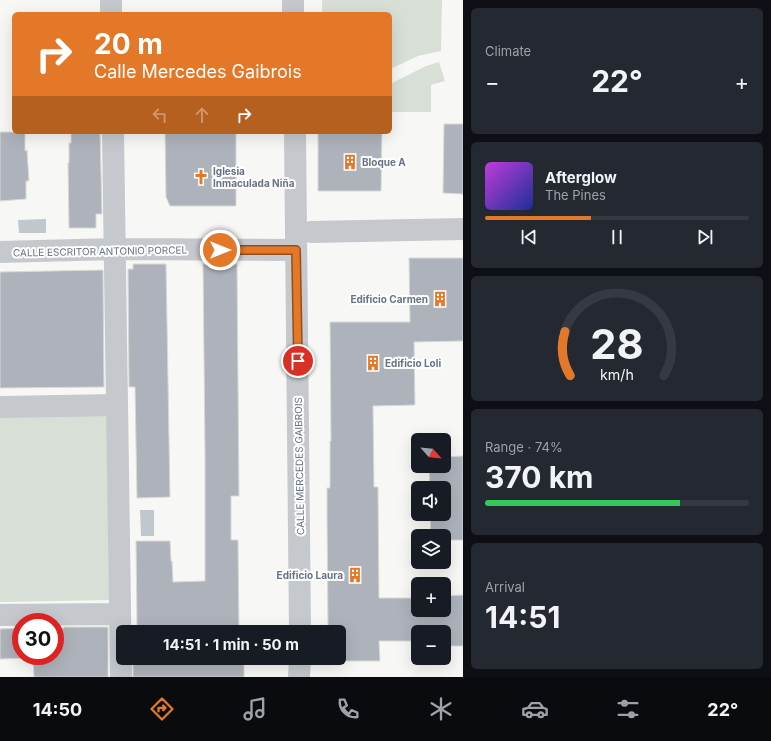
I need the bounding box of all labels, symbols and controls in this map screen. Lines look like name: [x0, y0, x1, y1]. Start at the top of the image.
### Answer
text: 20 m: [94, 27, 163, 61]
icon: right: [28, 28, 80, 80]
text: Climate: [485, 43, 531, 59]
text: Calle Mercedes Gaibrois: [94, 61, 302, 82]
text: 22°: [591, 63, 643, 99]
text: −: [485, 69, 500, 95]
text: +: [734, 69, 749, 95]
icon: left: [149, 104, 171, 126]
icon: ahead: [191, 104, 213, 126]
icon: right: [233, 104, 255, 126]
building icon: Bloque A: [341, 153, 359, 171]
place label: Bloque A: [362, 156, 406, 168]
place label: Iglesia Inmaculada Niña: [213, 165, 295, 189]
church icon: Iglesia Inmaculada Niña: [192, 168, 210, 186]
text: Afterglow: [545, 168, 617, 187]
text: The Pines: [545, 187, 606, 203]
icon: previous: [518, 226, 540, 248]
icon: pause: [606, 226, 628, 248]
icon: next: [694, 226, 716, 248]
position arrow: [199, 229, 241, 271]
street label: CALLE ESCRITOR ANTONIO PORCEL: [13, 243, 188, 259]
building icon: Edificio Carmen: [431, 290, 449, 308]
place label: Edificio Carmen: [350, 293, 428, 305]
text: 28: [590, 319, 644, 369]
pin: [281, 344, 315, 378]
icon: arrive: [287, 350, 309, 372]
building icon: Edificio Loli: [364, 354, 382, 372]
place label: Edificio Loli: [385, 357, 441, 369]
text: km/h: [600, 366, 634, 383]
street label: CALLE MERCEDES GAIBROIS: [292, 397, 306, 535]
north arrow: [411, 433, 451, 473]
map controls: [411, 433, 451, 665]
text: Range · 74%: [485, 439, 563, 455]
text: 370 km: [485, 459, 593, 495]
button: sound: [411, 481, 451, 521]
button: layers: [411, 529, 451, 569]
building icon: Edificio Laura: [346, 566, 364, 584]
place label: Edificio Laura: [277, 569, 343, 581]
button: +: [411, 577, 451, 617]
text: Arrival: [485, 579, 525, 595]
text: 14:51: [485, 599, 560, 635]
speed limit sign: 30: [12, 613, 64, 665]
button: −: [411, 625, 451, 665]
text: 14:51 · 1 min · 50 m: [163, 635, 299, 654]
icon: directions: [148, 695, 176, 723]
icon: music: [241, 695, 269, 723]
icon: phone: [334, 695, 362, 723]
icon: climate: [427, 695, 455, 723]
icon: car: [521, 695, 549, 723]
icon: filters: [614, 695, 642, 723]
text: 14:50: [33, 699, 82, 720]
text: 22°: [707, 699, 738, 720]

